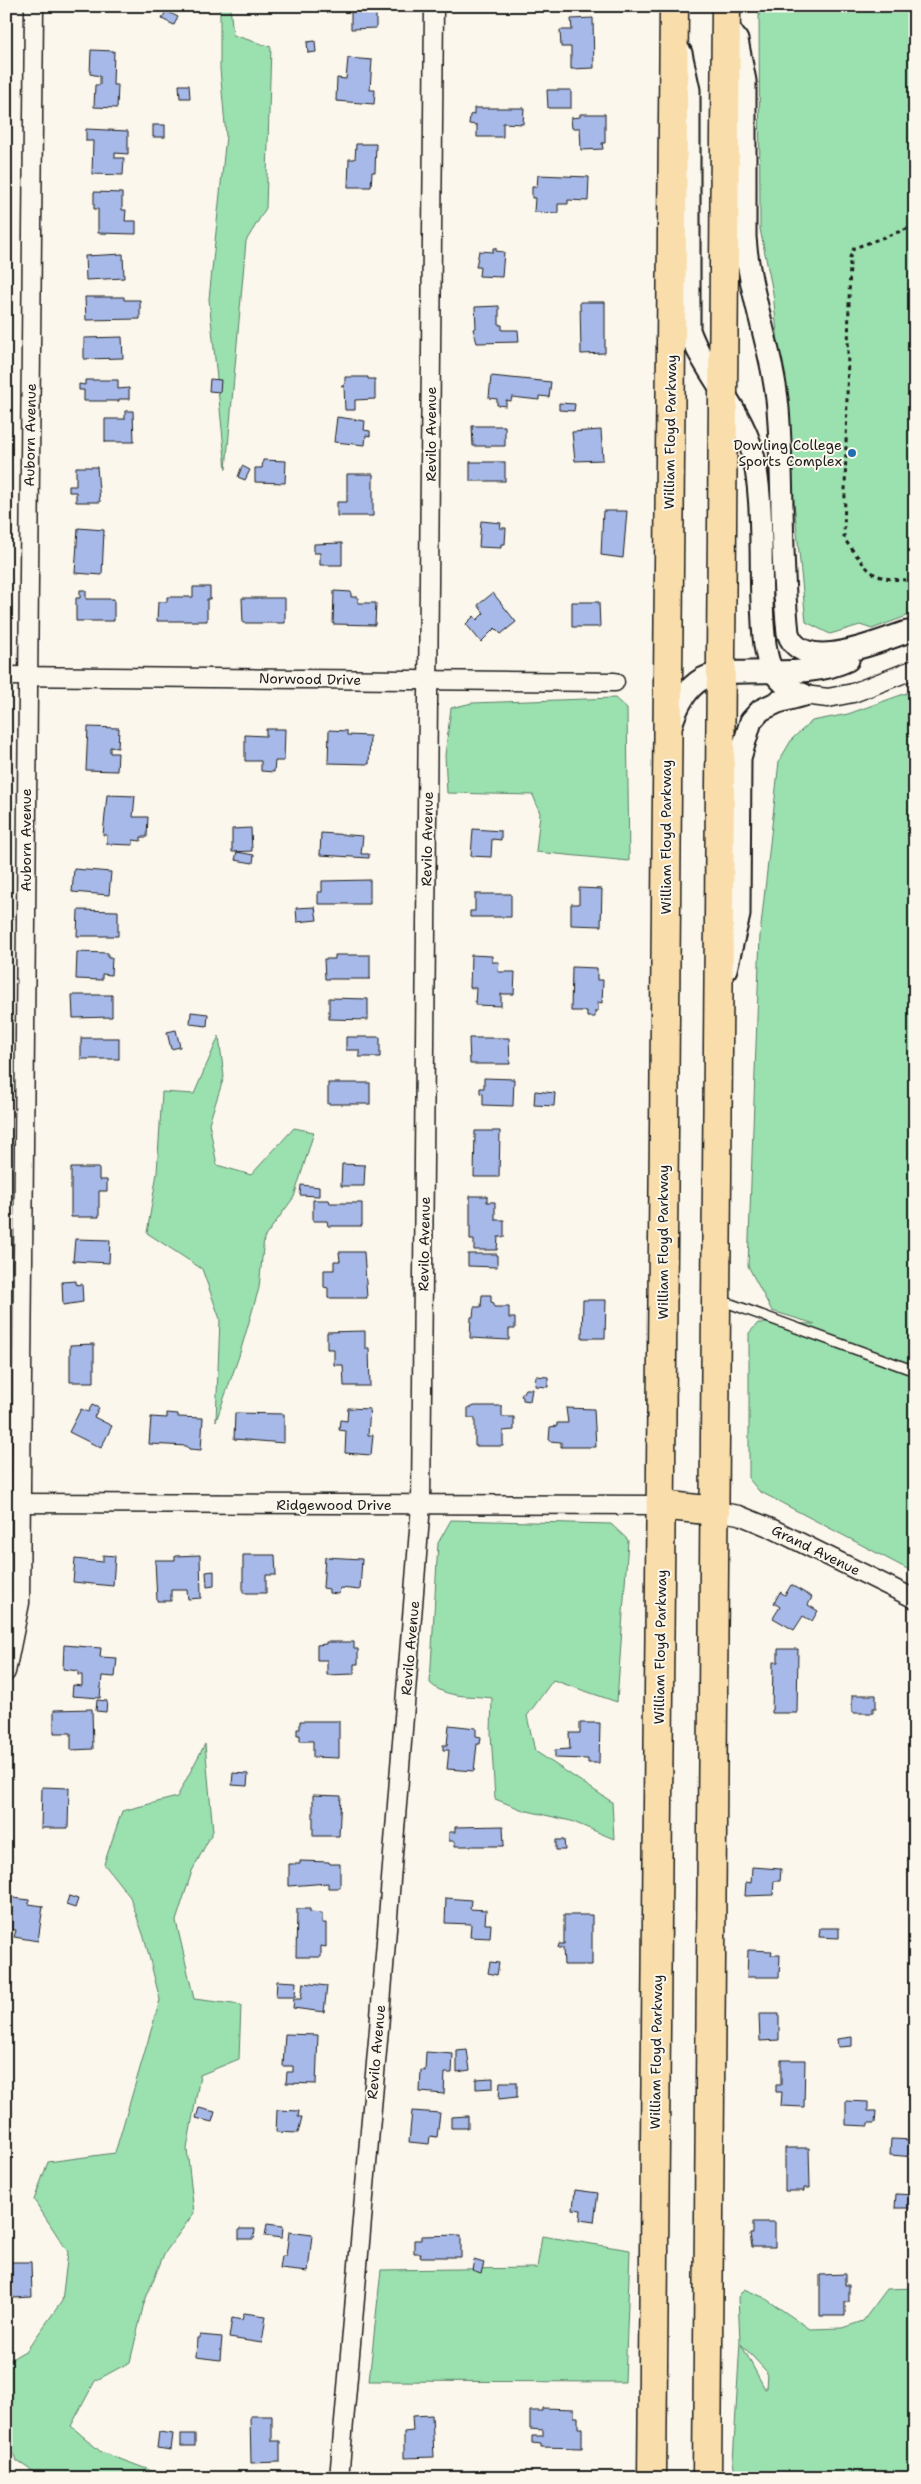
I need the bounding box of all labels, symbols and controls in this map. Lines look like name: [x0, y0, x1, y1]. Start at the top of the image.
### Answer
street label: William Floyd Parkway: [660, 354, 680, 510]
street label: Auborn Avenue: [20, 383, 40, 487]
street label: Revilo Avenue: [422, 386, 440, 481]
place label: Dowling College Sports Complex: [733, 436, 842, 470]
marker: Dowling College Sports Complex: [846, 447, 858, 459]
street label: Norwood Drive: [259, 669, 361, 689]
street label: William Floyd Parkway: [657, 760, 675, 914]
street label: Auborn Avenue: [17, 788, 35, 892]
street label: Revilo Avenue: [417, 791, 437, 887]
street label: William Floyd Parkway: [654, 1165, 672, 1319]
street label: Revilo Avenue: [414, 1196, 434, 1292]
street label: Ridgewood Drive: [276, 1496, 392, 1514]
street label: Grand Avenue: [769, 1521, 863, 1579]
street label: William Floyd Parkway: [650, 1569, 670, 1725]
street label: Revilo Avenue: [397, 1600, 423, 1696]
street label: William Floyd Parkway: [646, 1974, 666, 2130]
street label: Revilo Avenue: [363, 2004, 389, 2100]

